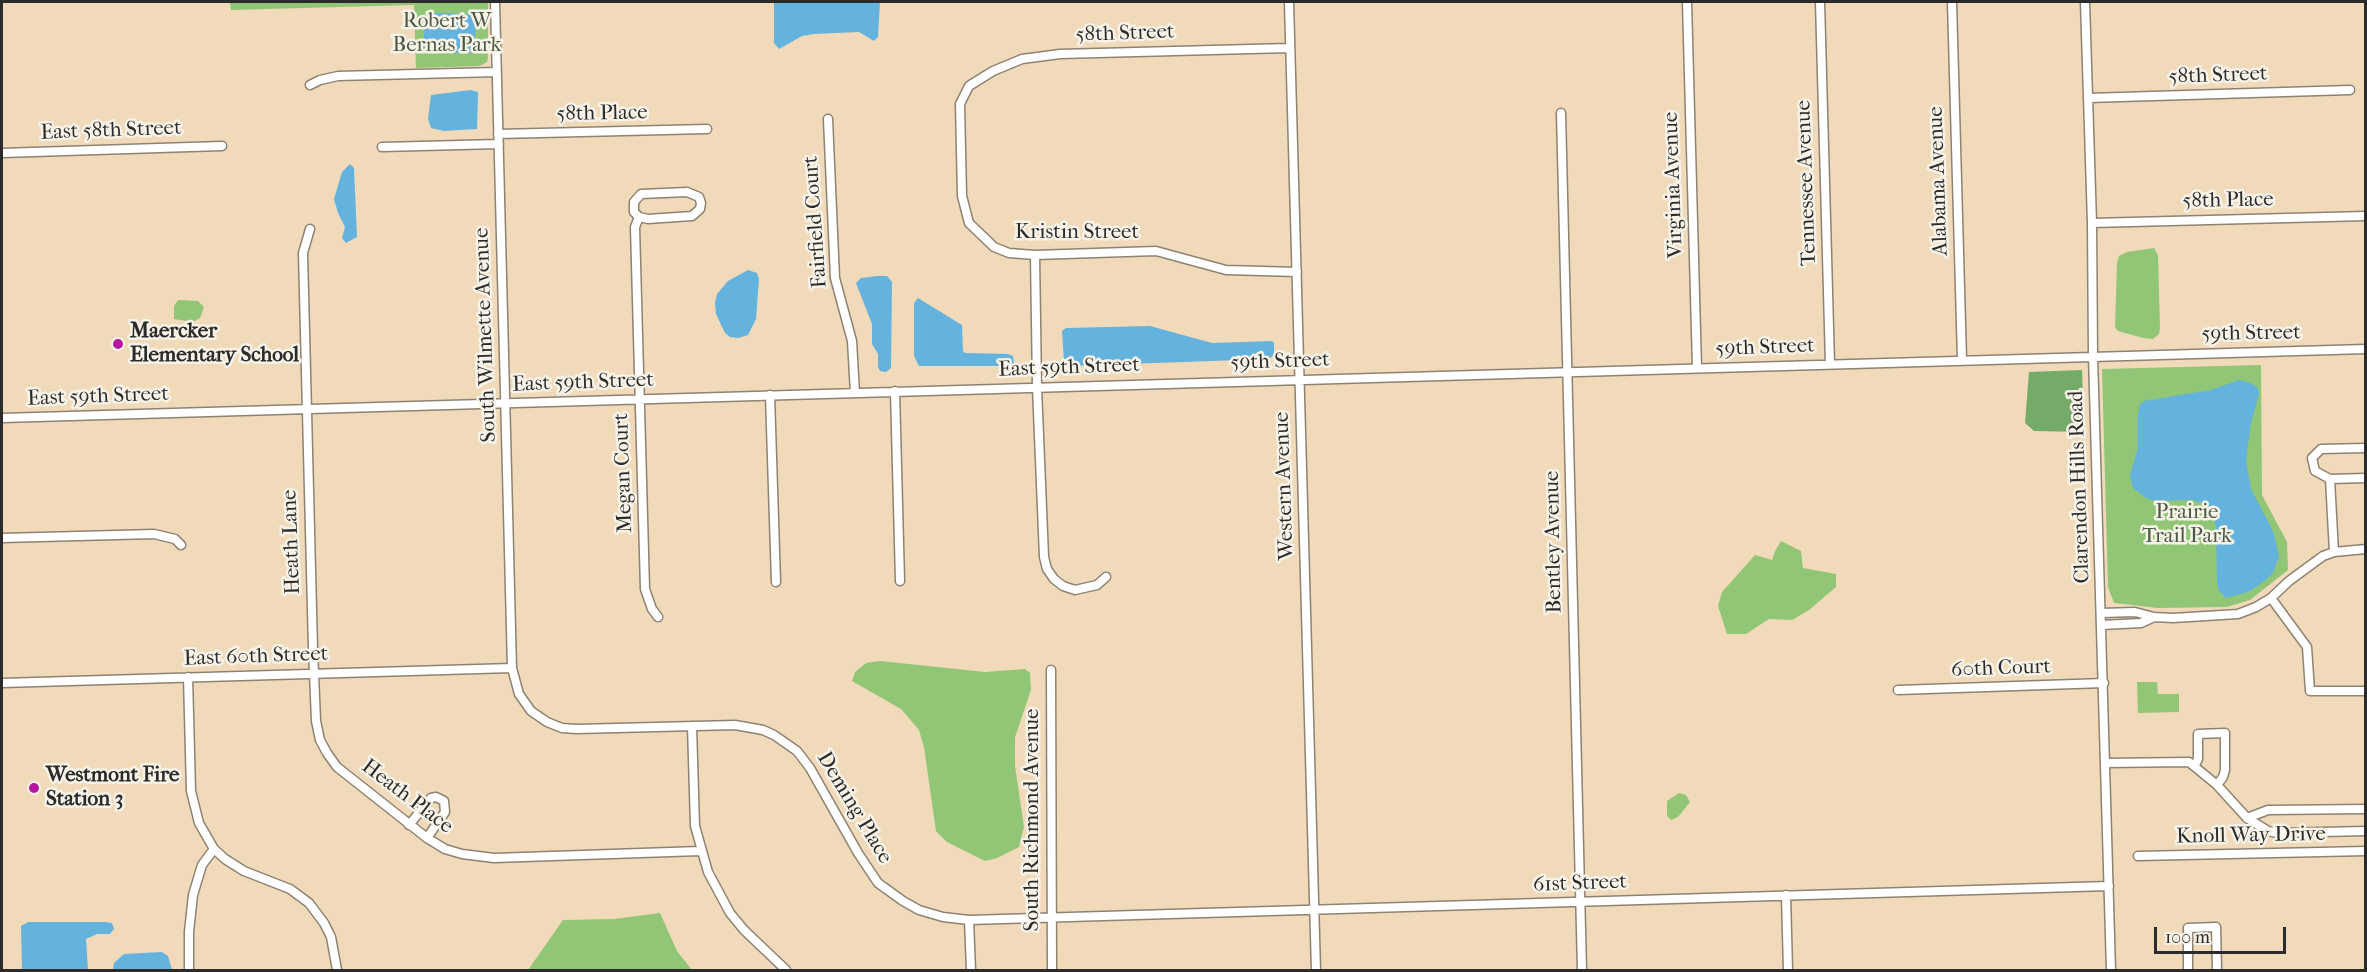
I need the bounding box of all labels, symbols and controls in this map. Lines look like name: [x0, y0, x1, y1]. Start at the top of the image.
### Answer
park label: Robert W Bernas Park: [393, 9, 501, 59]
street label: 58th Street: [1075, 20, 1175, 48]
street label: 58th Street: [2168, 62, 2268, 90]
street label: Tennessee Avenue: [1792, 100, 1822, 266]
street label: 58th Place: [556, 101, 648, 127]
street label: Alabama Avenue: [1924, 106, 1954, 256]
street label: Virginia Avenue: [1659, 111, 1689, 259]
street label: East 58th Street: [40, 116, 182, 146]
street label: Fairfield Court: [799, 155, 833, 289]
street label: 58th Place: [2182, 188, 2274, 214]
street label: Kristin Street: [1015, 220, 1139, 246]
street label: South Wilmette Avenue: [470, 227, 502, 443]
place label: Maercker Elementary School: [130, 319, 299, 369]
street label: 59th Street: [2201, 321, 2301, 347]
street label: 59th Street: [1715, 334, 1815, 362]
marker: Maercker Elementary School: [111, 337, 125, 351]
street label: 59th Street: [1230, 348, 1330, 376]
street label: East 59th Street: [998, 353, 1140, 383]
street label: East 59th Street: [512, 368, 654, 398]
street label: East 59th Street: [27, 382, 169, 412]
street label: Clarendon Hills Road: [2064, 390, 2096, 584]
street label: Western Avenue: [1270, 411, 1300, 561]
street label: Megan Court: [609, 413, 639, 533]
street label: Bentley Avenue: [1540, 470, 1568, 614]
street label: Heath Lane: [278, 489, 306, 595]
park label: Prairie Trail Park: [2142, 500, 2232, 550]
street label: East 60th Street: [183, 642, 329, 672]
street label: 60th Court: [1951, 655, 2051, 683]
street label: South Richmond Avenue: [1020, 709, 1046, 931]
street label: Deming Place: [811, 748, 897, 868]
street label: Heath Place: [356, 754, 458, 840]
place label: Westmont Fire Station 3: [46, 763, 179, 813]
marker: Westmont Fire Station 3: [27, 781, 41, 795]
street label: Knoll Way Drive: [2176, 822, 2326, 850]
street label: 61st Street: [1533, 870, 1627, 898]
scale bar: [2157, 915, 2289, 953]
text: 100 m: [2165, 927, 2210, 948]

